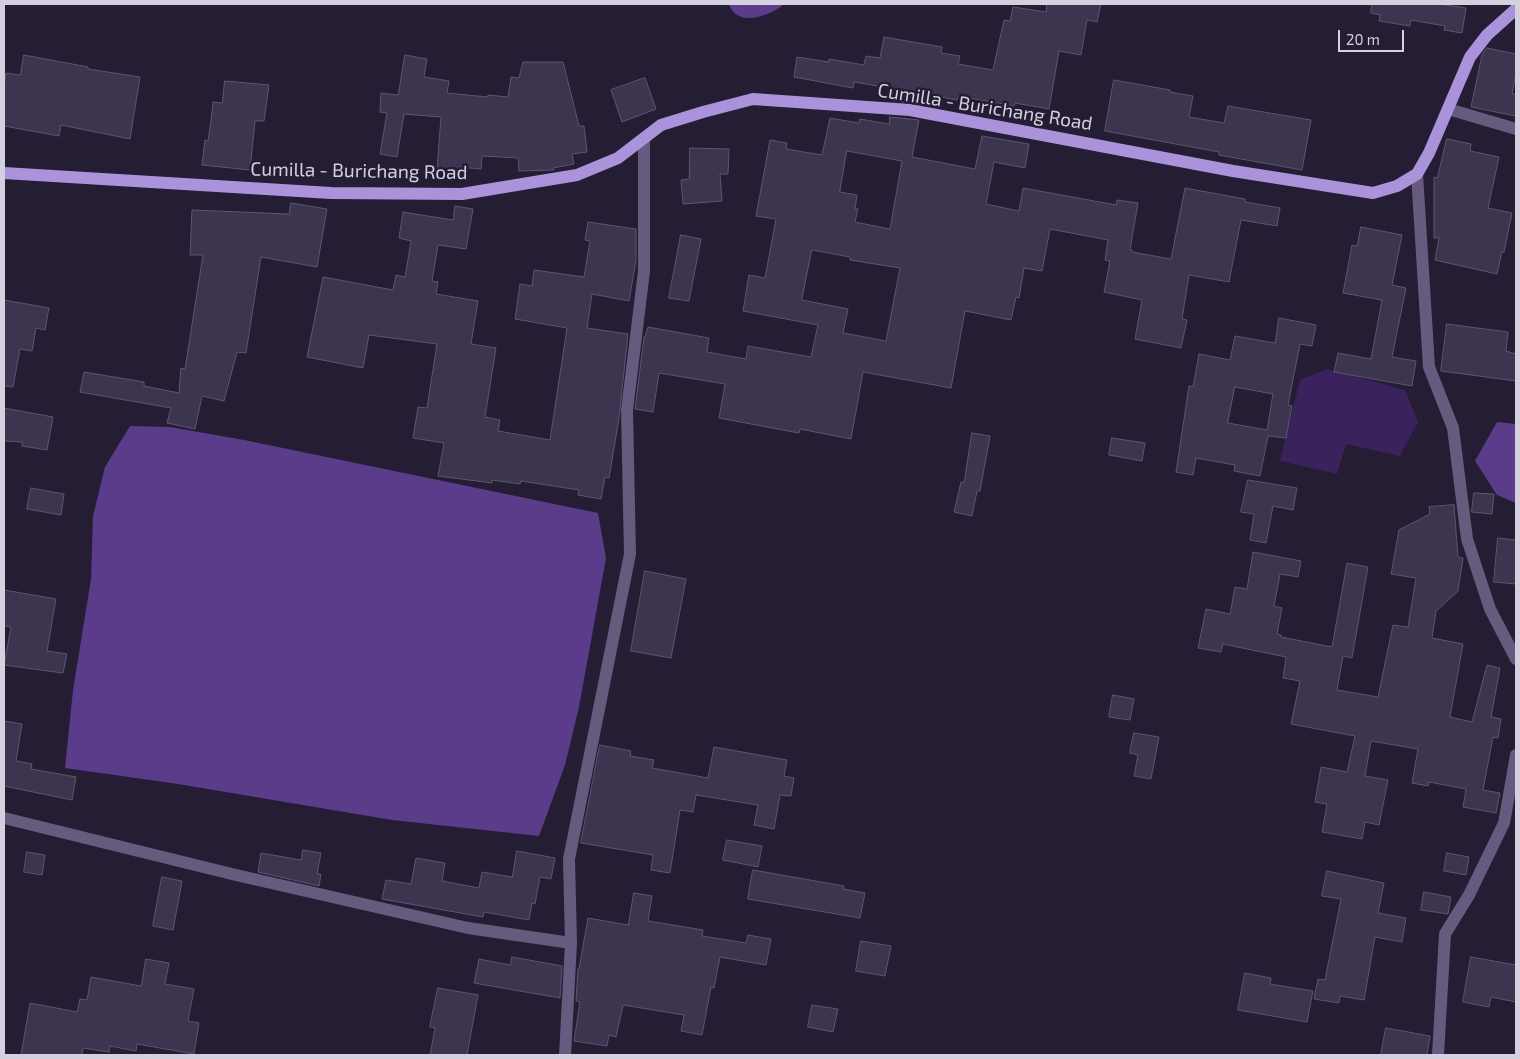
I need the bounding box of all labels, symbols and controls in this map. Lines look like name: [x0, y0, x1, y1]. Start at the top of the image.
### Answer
scale bar: [1340, 20, 1406, 52]
text: 20 m: [1346, 30, 1380, 48]
street label: Cumilla - Burichang Road: [876, 79, 1094, 135]
street label: Cumilla - Burichang Road: [250, 158, 468, 184]

